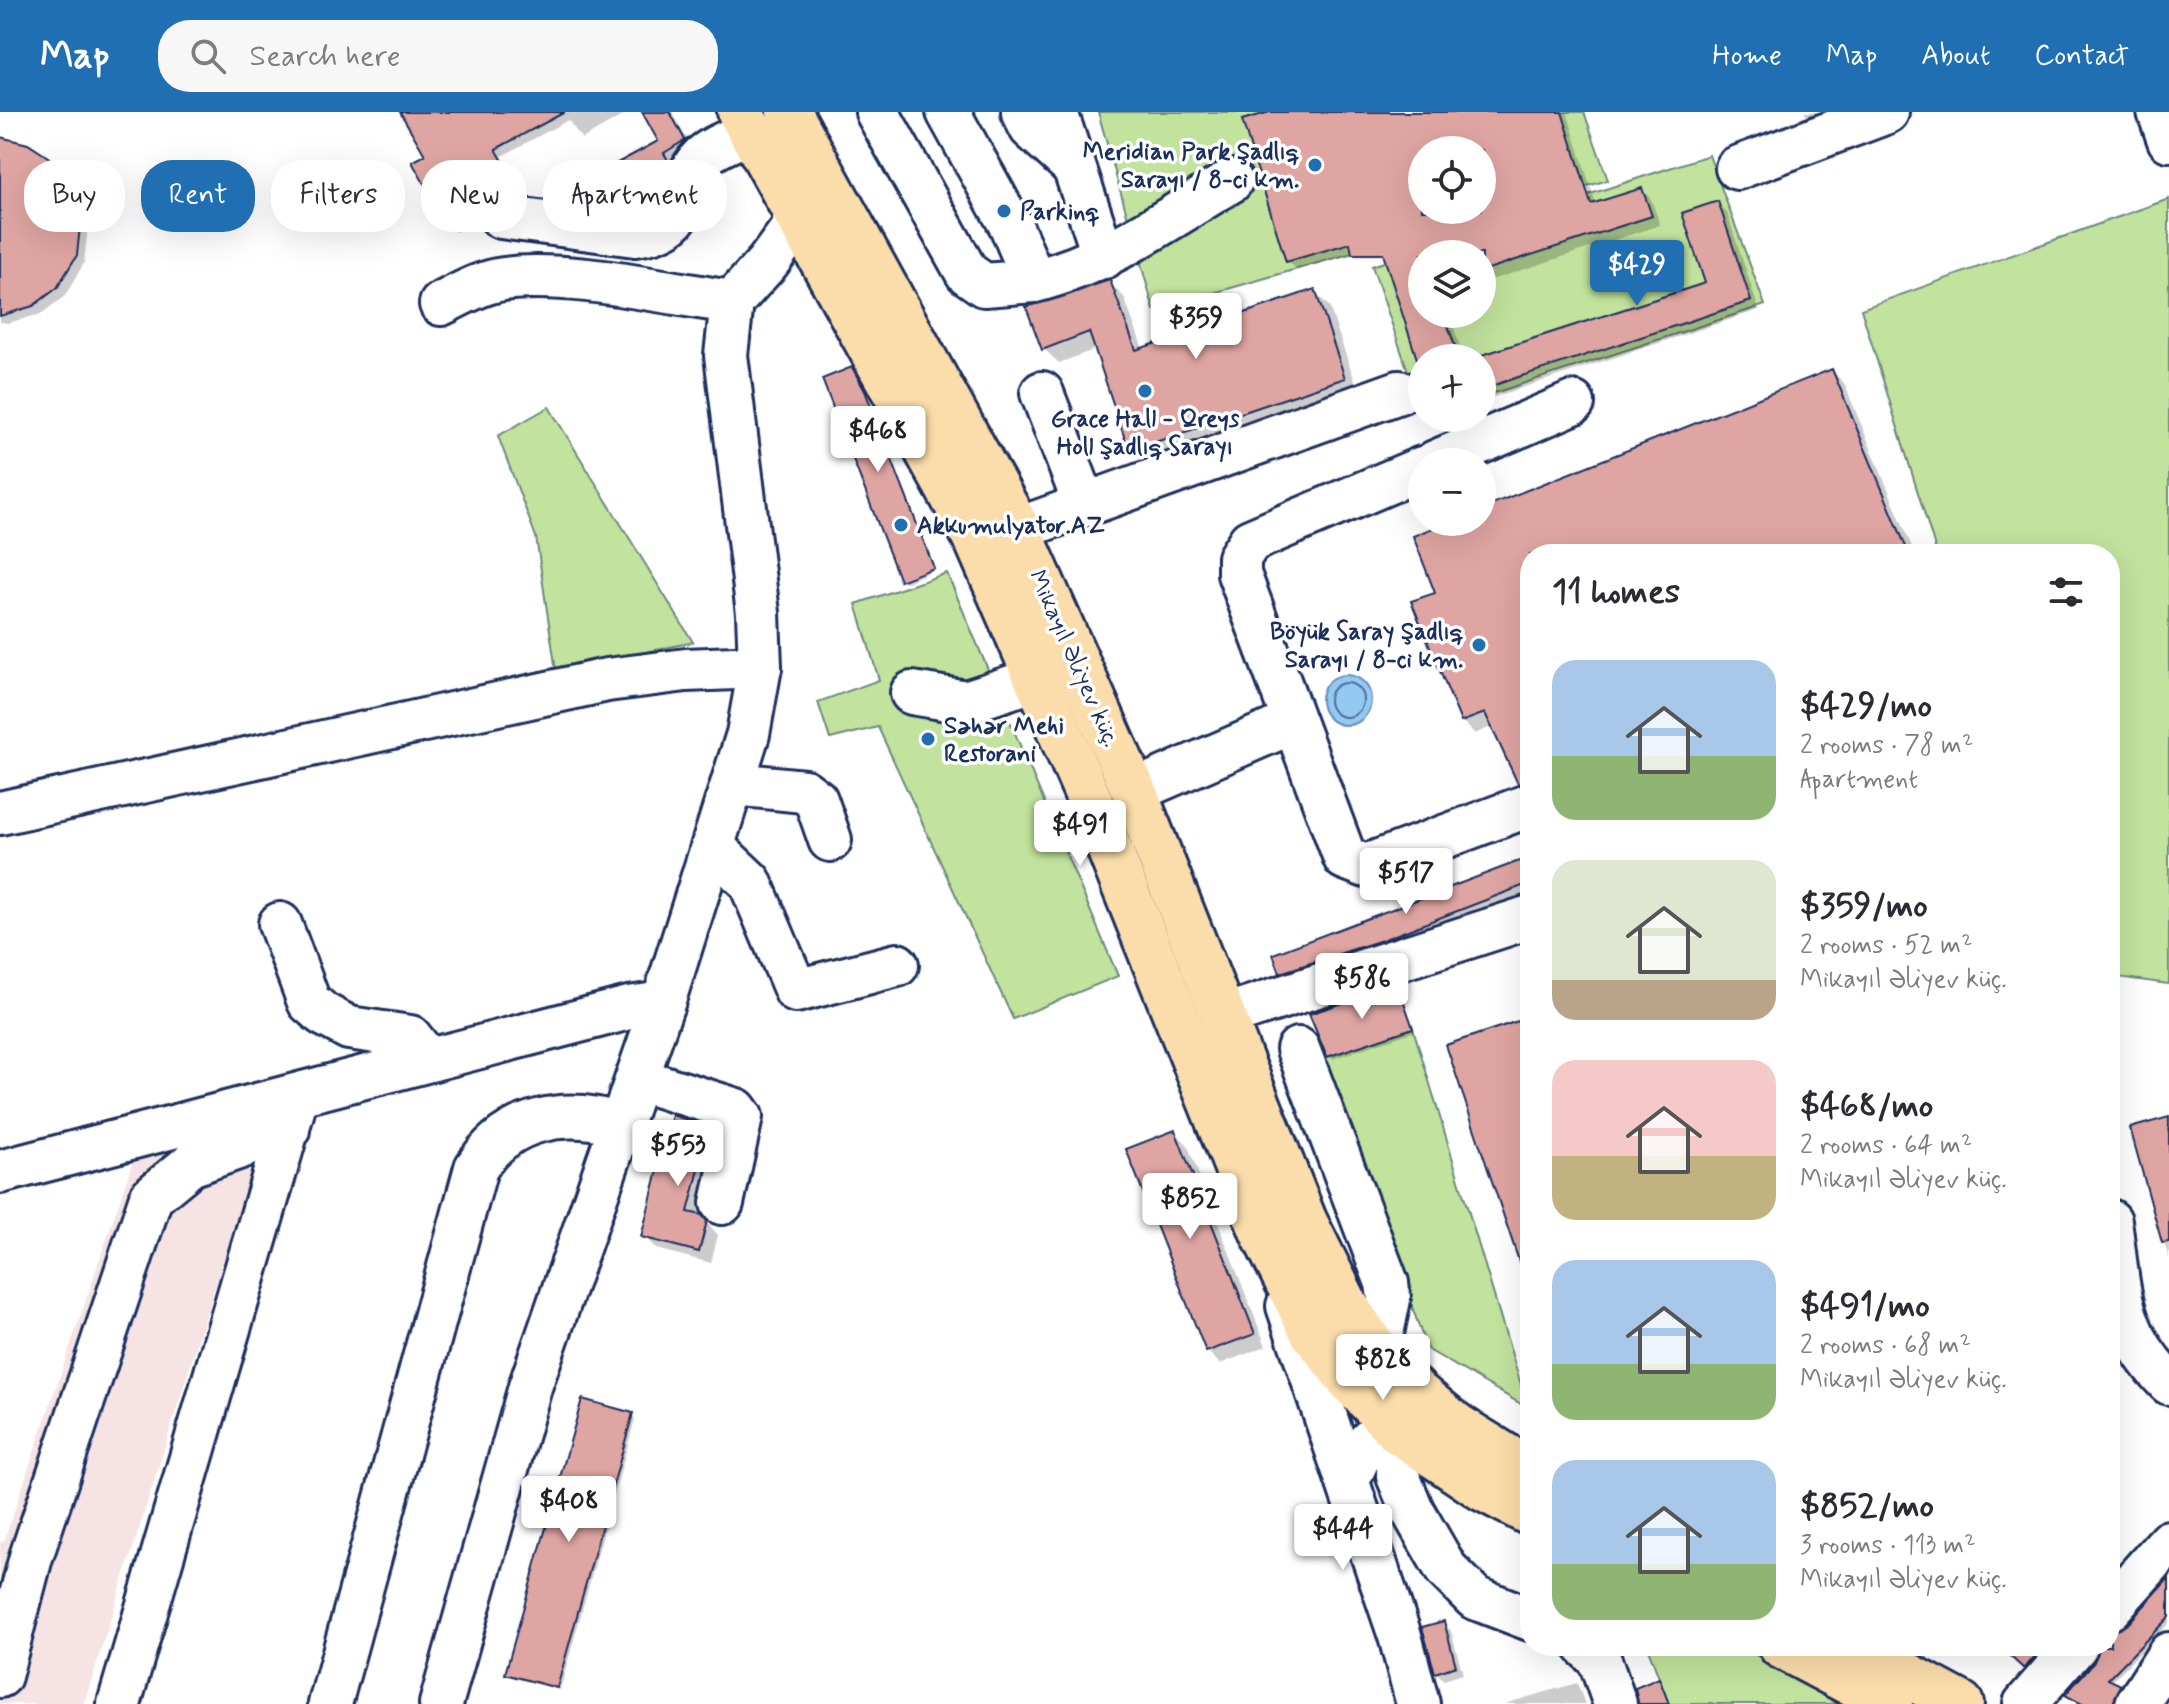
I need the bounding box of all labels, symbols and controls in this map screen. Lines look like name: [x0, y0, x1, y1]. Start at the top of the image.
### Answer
search box: [158, 20, 718, 92]
text: Map: [40, 32, 110, 81]
icon: search: [186, 34, 230, 78]
text: Search here: [250, 37, 401, 76]
text: Home: [1712, 38, 1782, 75]
text: Map: [1826, 38, 1877, 75]
text: About: [1921, 38, 1990, 75]
text: Contact: [2034, 38, 2129, 75]
map controls: [1408, 136, 1496, 536]
button: locate: [1408, 136, 1496, 224]
place label: Meridian Park Şadlıq Sarayı / 8-ci km.: [1083, 137, 1299, 196]
marker: Meridian Park Şadlıq Sarayı / 8-ci km.: [1306, 156, 1324, 174]
chip: Buy: [24, 160, 125, 232]
chip: Rent: [141, 160, 255, 232]
chip: Filters: [271, 160, 405, 232]
chip: New: [421, 160, 527, 232]
chip: Apartment: [543, 160, 727, 232]
place label: Parkinq: [1020, 197, 1099, 228]
marker: Parkinq: [995, 202, 1013, 220]
button: layers: [1408, 240, 1496, 328]
pin: $429: [1590, 240, 1684, 308]
text: $429: [1608, 249, 1666, 283]
pin: $359: [1149, 293, 1243, 361]
text: $359: [1169, 302, 1223, 336]
button: +: [1408, 344, 1496, 432]
marker: Grace Hall - Qreys Holl Şadlıq Sarayı: [1136, 382, 1154, 400]
place label: Grace Hall - Qreys Holl Şadlıq Sarayı: [1051, 404, 1240, 463]
pin: $468: [831, 406, 925, 474]
text: $468: [849, 415, 907, 449]
button: −: [1408, 448, 1496, 536]
place label: Akkumulyator.AZ: [917, 511, 1105, 542]
marker: Akkumulyator.AZ: [892, 516, 910, 534]
street label: Mikayıl Əliyev küç.: [1021, 565, 1127, 752]
text: 11 homes: [1552, 570, 1680, 615]
icon: filters: [2044, 570, 2088, 614]
place label: Böyük Saray Şadlıq Sarayı / 8-ci km.: [1270, 617, 1463, 676]
marker: Böyük Saray Şadlıq Sarayı / 8-ci km.: [1470, 636, 1488, 654]
text: $429/mo: [1800, 684, 1932, 729]
icon: home: [1616, 692, 1712, 788]
place label: Səhər Mehi Restorani: [944, 711, 1064, 770]
text: 2 rooms · 78 m²: [1800, 729, 1973, 763]
marker: Səhər Mehi Restorani: [919, 730, 937, 748]
text: Apartment: [1800, 763, 1918, 797]
pin: $491: [1033, 800, 1127, 868]
text: $491: [1052, 809, 1108, 843]
pin: $517: [1359, 848, 1453, 916]
text: $517: [1378, 857, 1434, 891]
text: $359/mo: [1800, 884, 1928, 929]
icon: home: [1616, 892, 1712, 988]
text: 2 rooms · 52 m²: [1800, 929, 1972, 963]
pin: $586: [1315, 953, 1409, 1021]
text: $586: [1333, 962, 1391, 996]
text: Mikayıl Əliyev küç.: [1800, 963, 2007, 997]
text: $468/mo: [1800, 1084, 1933, 1129]
icon: home: [1616, 1092, 1712, 1188]
pin: $553: [631, 1120, 725, 1188]
text: $553: [650, 1129, 706, 1163]
text: 2 rooms · 64 m²: [1800, 1129, 1972, 1163]
text: Mikayıl Əliyev küç.: [1800, 1163, 2007, 1197]
pin: $852: [1143, 1173, 1237, 1241]
text: $852: [1160, 1182, 1220, 1216]
text: $491/mo: [1800, 1284, 1930, 1329]
icon: home: [1616, 1292, 1712, 1388]
text: 2 rooms · 68 m²: [1800, 1329, 1971, 1363]
pin: $828: [1336, 1334, 1430, 1402]
text: $828: [1354, 1343, 1412, 1377]
text: Mikayıl Əliyev küç.: [1800, 1363, 2007, 1397]
pin: $408: [522, 1476, 616, 1544]
text: $852/mo: [1800, 1484, 1934, 1529]
text: $408: [539, 1485, 599, 1519]
icon: home: [1616, 1492, 1712, 1588]
pin: $444: [1296, 1504, 1390, 1572]
text: $444: [1312, 1513, 1374, 1547]
text: 3 rooms · 113 m²: [1800, 1529, 1976, 1563]
text: Mikayıl Əliyev küç.: [1800, 1563, 2007, 1597]

